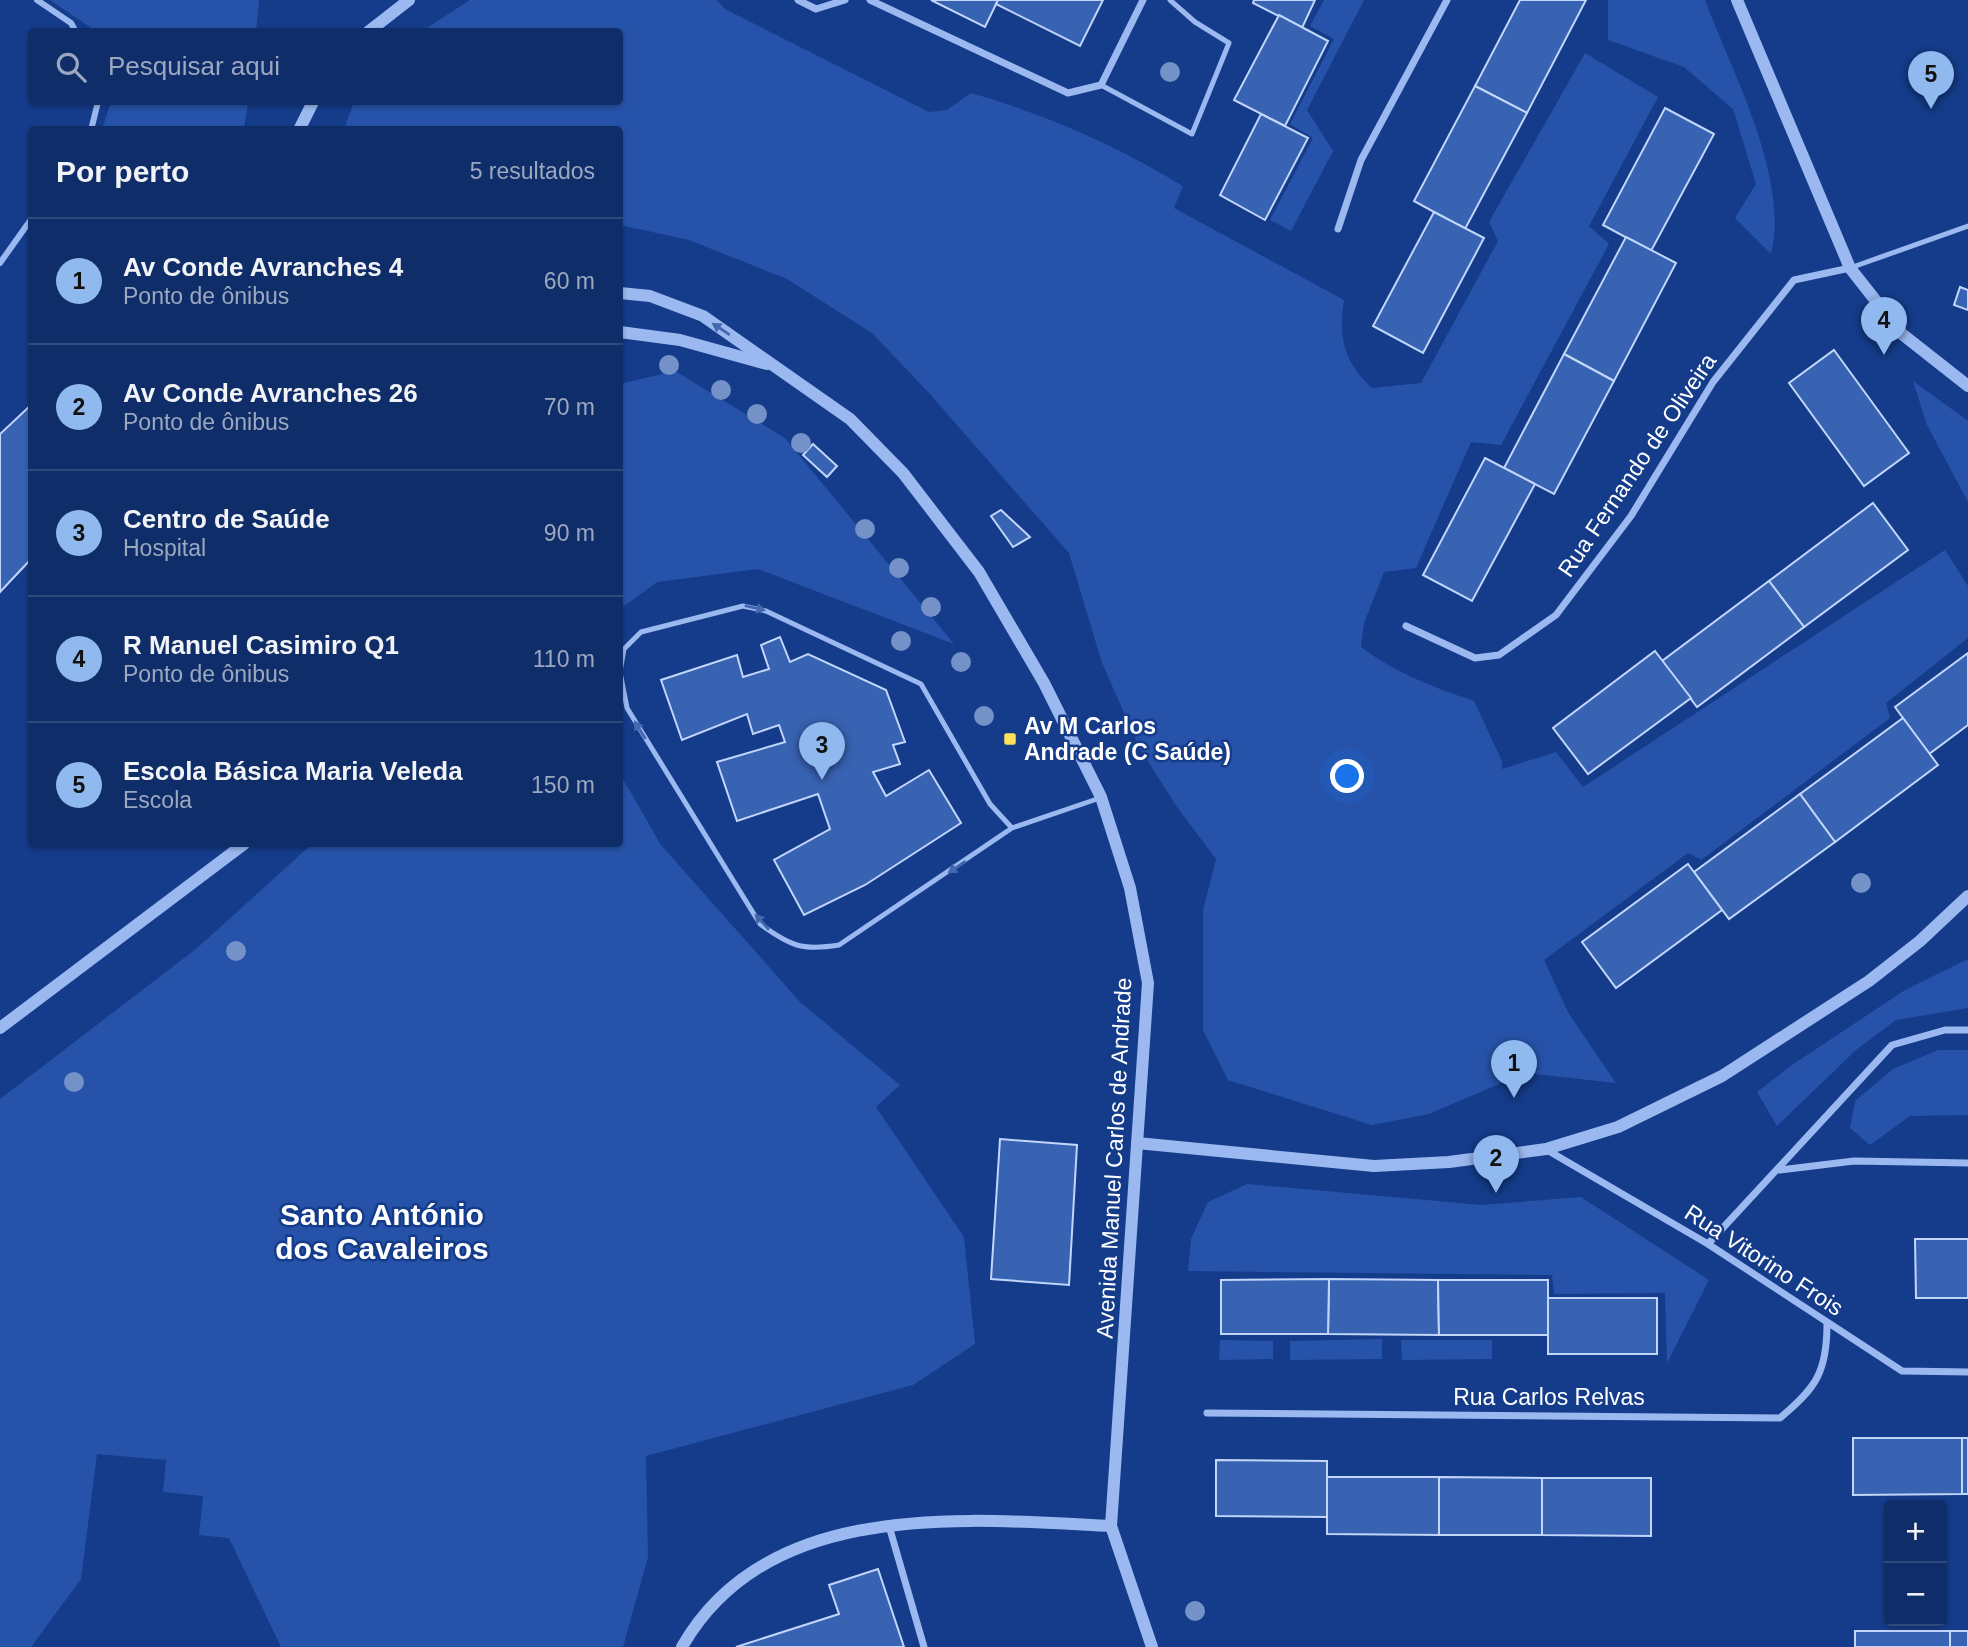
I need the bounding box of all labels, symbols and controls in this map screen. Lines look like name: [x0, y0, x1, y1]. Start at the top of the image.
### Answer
search box: [28, 28, 623, 105]
icon: search: [52, 48, 90, 86]
text: Pesquisar aqui: [108, 51, 280, 81]
pin: 5: [1908, 51, 1954, 109]
text: Por perto: [56, 155, 189, 188]
text: 5 resultados: [470, 158, 595, 184]
text: Av Conde Avranches 4: [123, 252, 403, 282]
text: 1: [73, 268, 85, 294]
text: 60 m: [544, 268, 595, 294]
text: Ponto de ônibus: [123, 283, 289, 309]
pin: 4: [1861, 297, 1907, 355]
one-way arrow: [711, 322, 731, 335]
street label: Rua Fernando de Oliveira: [1553, 348, 1722, 581]
text: Av Conde Avranches 26: [123, 378, 418, 408]
text: 2: [73, 394, 85, 420]
text: 70 m: [544, 394, 595, 420]
text: Ponto de ônibus: [123, 409, 289, 435]
text: Centro de Saúde: [123, 504, 330, 534]
text: 3: [73, 520, 85, 546]
text: 90 m: [544, 520, 595, 546]
text: Hospital: [123, 535, 206, 561]
one-way arrow: [744, 603, 766, 614]
text: R Manuel Casimiro Q1: [123, 630, 399, 660]
text: 4: [73, 646, 85, 672]
text: 110 m: [533, 646, 595, 672]
text: Ponto de ônibus: [123, 661, 289, 687]
place label: Av M Carlos Andrade (C Saúde): [1024, 713, 1231, 765]
one-way arrow: [634, 721, 647, 740]
pin: 3: [799, 722, 845, 780]
marker: Av M Carlos Andrade (C Saúde): [1002, 731, 1018, 747]
text: Escola Básica Maria Veleda: [123, 756, 463, 786]
your location: [1330, 759, 1364, 793]
text: 5: [73, 772, 85, 798]
text: 150 m: [531, 772, 595, 798]
text: Escola: [123, 787, 192, 813]
one-way arrow: [947, 861, 966, 874]
one-way arrow: [754, 914, 770, 931]
street label: Avenida Manuel Carlos de Andrade: [1092, 977, 1136, 1339]
pin: 1: [1491, 1040, 1537, 1098]
pin: 2: [1473, 1135, 1519, 1193]
district label: Santo António dos Cavaleiros: [275, 1198, 489, 1265]
street label: Rua Vitorino Frois: [1680, 1199, 1848, 1321]
street label: Rua Carlos Relvas: [1453, 1384, 1645, 1410]
map controls: [1884, 1500, 1947, 1626]
button: +: [1884, 1500, 1947, 1563]
button: −: [1884, 1563, 1947, 1626]

